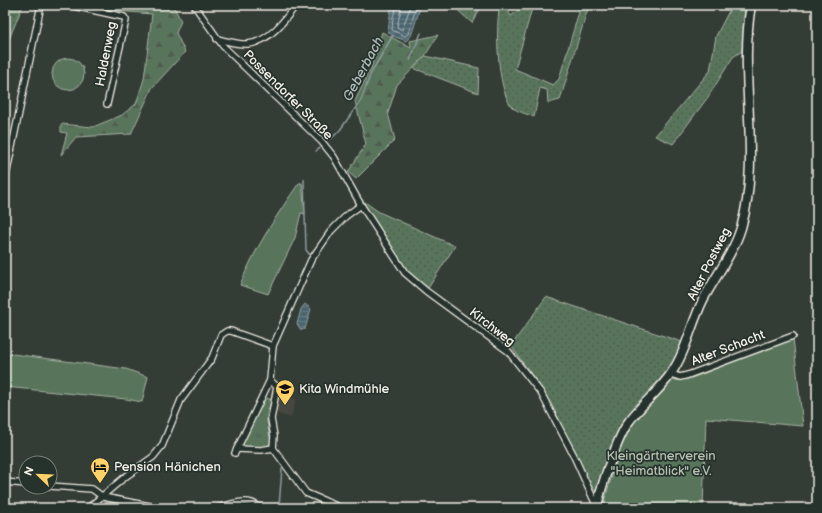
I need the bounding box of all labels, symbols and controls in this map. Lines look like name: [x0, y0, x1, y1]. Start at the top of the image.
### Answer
street label: Haldenweg: [92, 20, 120, 88]
water label: Geberbach: [339, 34, 387, 104]
street label: Possendorfer Straße: [240, 47, 336, 143]
street label: Alter Postweg: [684, 225, 734, 303]
street label: Kirchweg: [466, 304, 518, 350]
street label: Alter Schacht: [689, 327, 767, 369]
school or university icon: Kita Windmühle: [274, 378, 296, 406]
place label: Kita Windmühle: [299, 381, 389, 397]
park label: Kleingärtnerverein "Heimatblick" e.V.: [606, 448, 716, 479]
north arrow: [18, 455, 58, 495]
hotel icon: Pension Hänichen: [89, 456, 111, 484]
place label: Pension Hänichen: [114, 459, 221, 475]
text: N: [22, 465, 37, 478]

